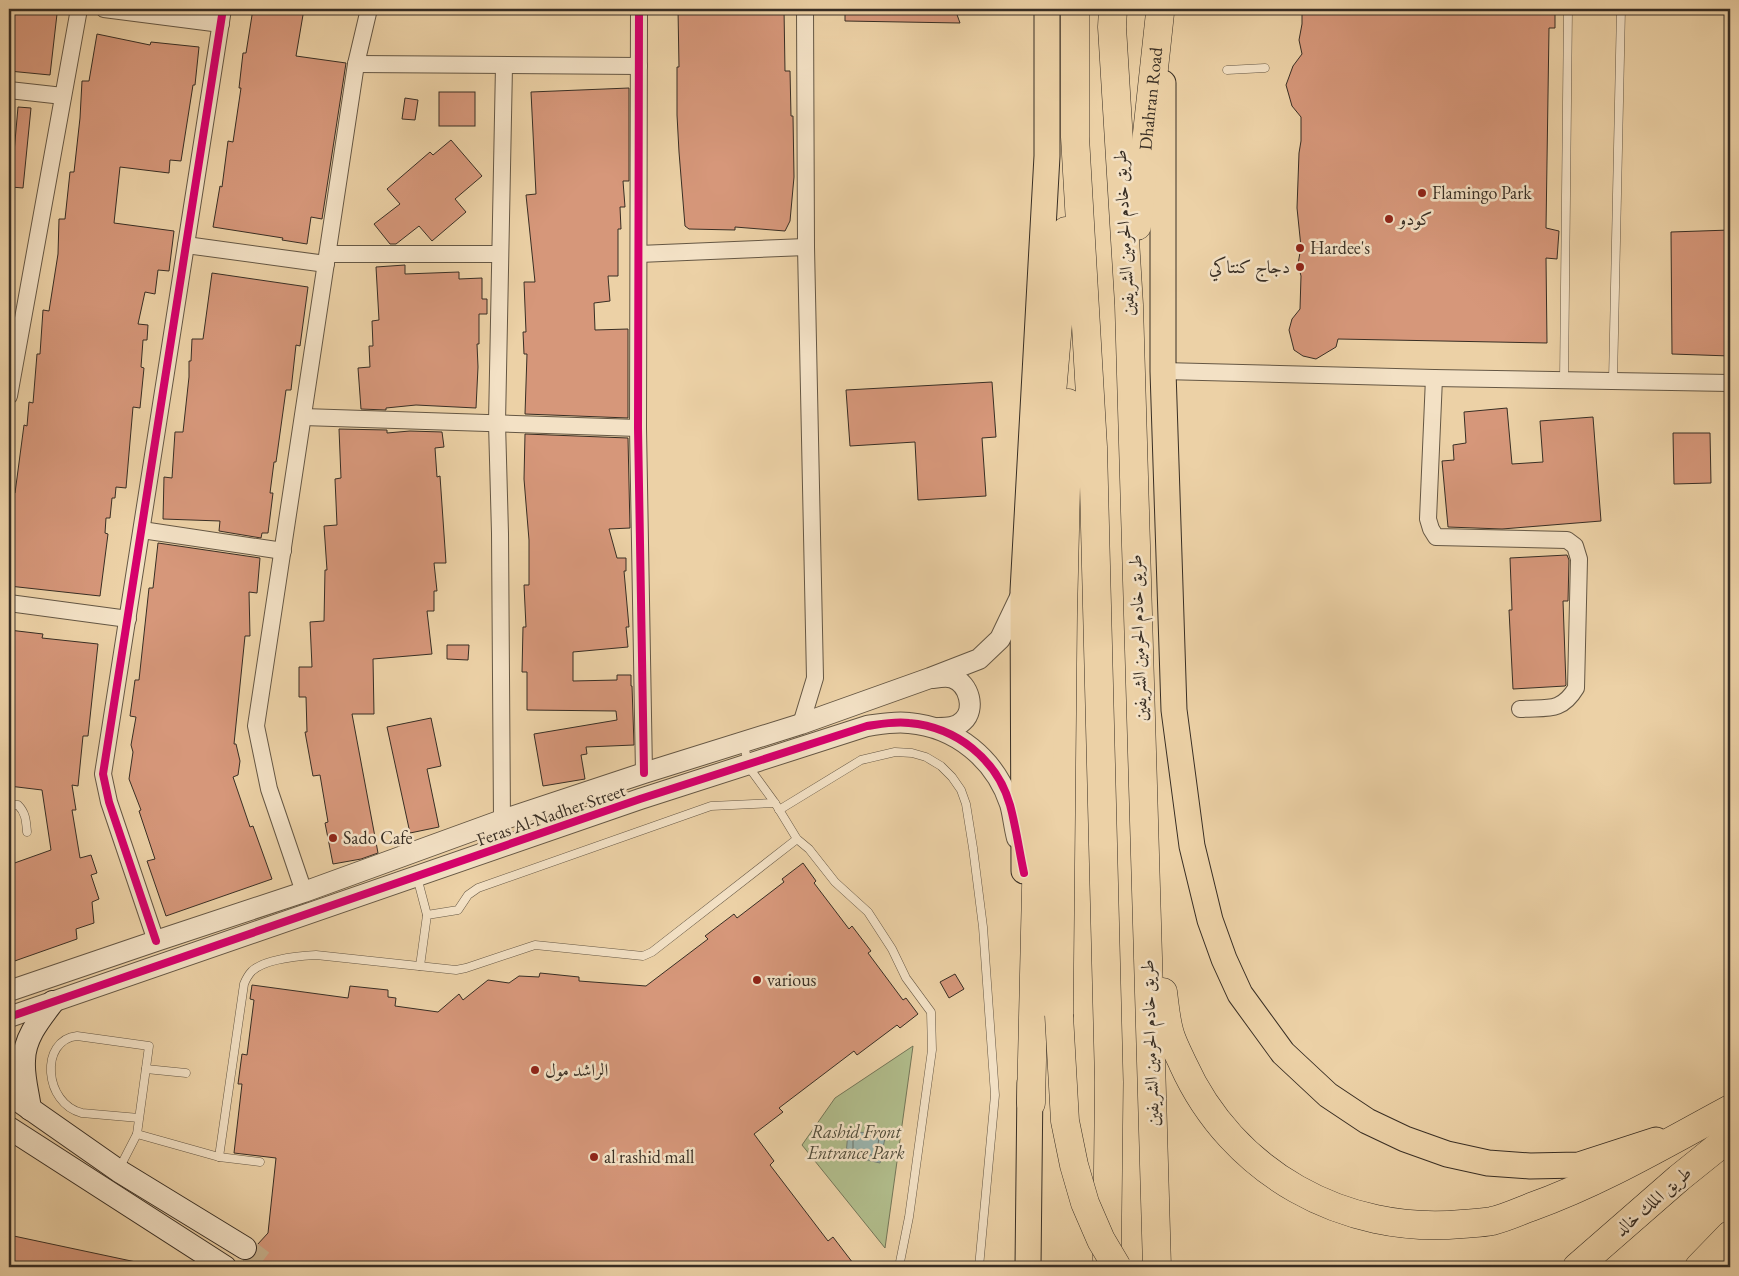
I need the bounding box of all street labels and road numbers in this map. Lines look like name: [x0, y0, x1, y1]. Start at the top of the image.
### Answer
street label: Dhahran Road: [1133, 45, 1167, 151]
street label: طريق خادم الحرمين الشريفين: [1108, 149, 1144, 317]
street label: طريق خادم الحرمين الشريفين: [1123, 554, 1157, 722]
street label: Feras Al-Nadher Street: [473, 778, 629, 851]
street label: طريق خادم الحرمين الشريفين: [1135, 959, 1169, 1127]
street label: طريق الملك خالد: [1609, 1161, 1697, 1241]

